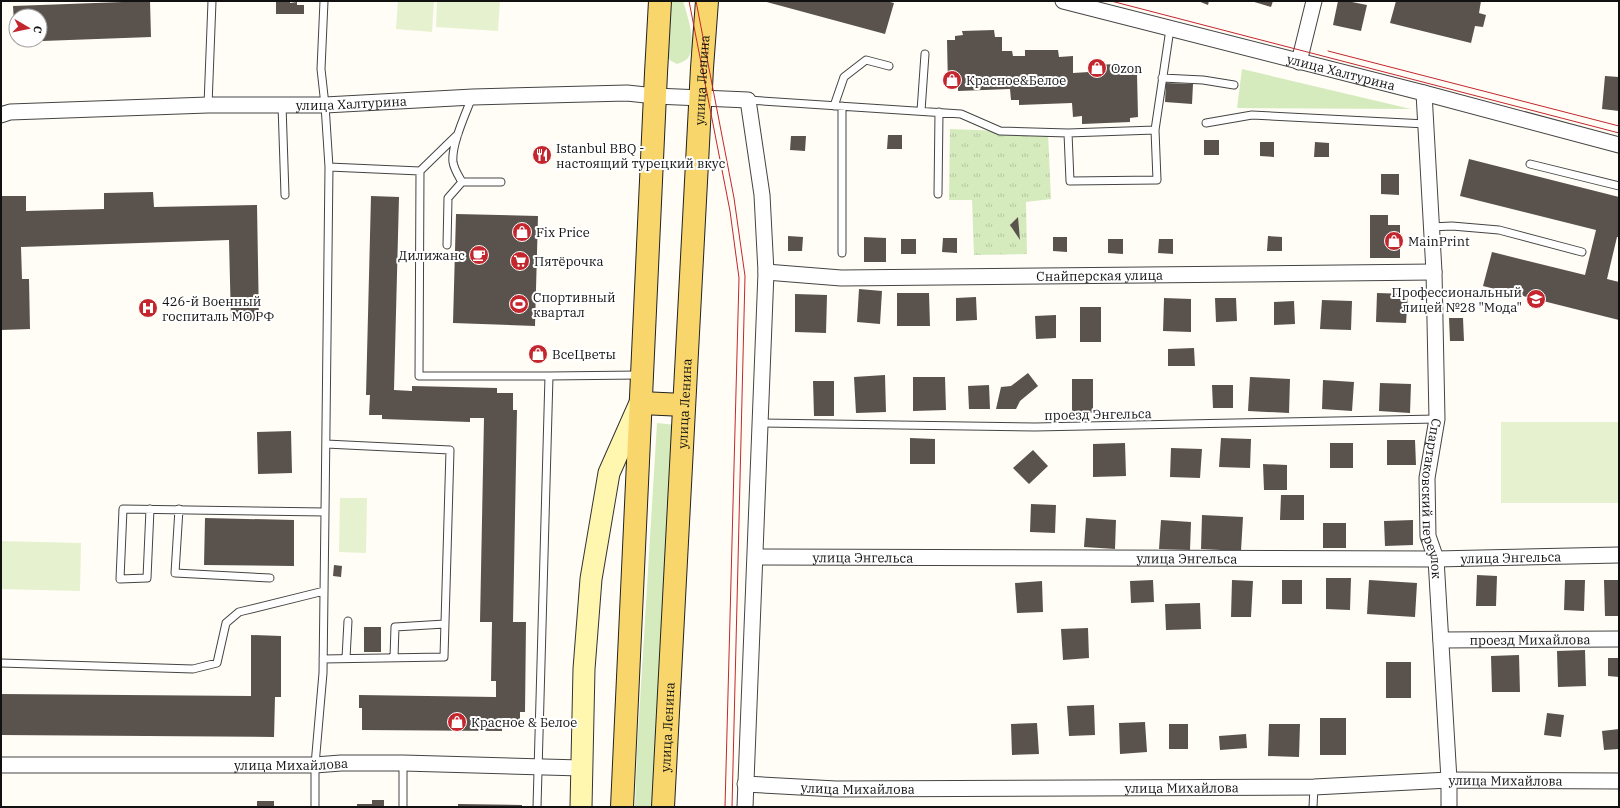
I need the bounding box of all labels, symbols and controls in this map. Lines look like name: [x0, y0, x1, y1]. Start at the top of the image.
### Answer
north arrow: [8, 8, 48, 48]
text: С: [30, 25, 45, 34]
street label: улица Ленина: [691, 34, 713, 126]
street label: улица Халтурина: [1285, 50, 1397, 94]
shop icon: Ozon: [1086, 57, 1108, 79]
place label: Ozon: [1111, 60, 1142, 77]
shop icon: Красное&Белое: [941, 69, 963, 91]
place label: Красное&Белое: [966, 72, 1066, 89]
street label: улица Халтурина: [296, 93, 407, 114]
place label: Istanbul BBQ - настоящий турецкий вкус: [556, 140, 726, 172]
restaurant icon: Istanbul BBQ - настоящий турецкий вкус: [531, 144, 553, 166]
shop icon: Fix Price: [511, 221, 533, 243]
place label: Fix Price: [536, 224, 590, 241]
shop icon: MainPrint: [1383, 230, 1405, 252]
place label: MainPrint: [1408, 233, 1470, 250]
cafe icon: Дилижанс: [468, 244, 490, 266]
place label: Дилижанс: [398, 247, 465, 264]
supermarket icon: Пятёрочка: [509, 250, 531, 272]
place label: Пятёрочка: [534, 253, 604, 270]
street label: Снайперская улица: [1036, 267, 1163, 285]
place label: Профессиональный лицей №28 "Мода": [1392, 284, 1522, 316]
school or university icon: Профессиональный лицей №28 "Мода": [1525, 288, 1547, 310]
place label: Спортивный квартал: [533, 289, 616, 321]
place label: 426-й Военный госпиталь МО РФ: [162, 293, 274, 325]
sports icon: Спортивный квартал: [508, 293, 530, 315]
hospital icon: 426-й Военный госпиталь МО РФ: [137, 297, 159, 319]
shop icon: ВсеЦветы: [527, 343, 549, 365]
place label: ВсеЦветы: [552, 346, 616, 363]
street label: улица Ленина: [674, 358, 696, 449]
street label: проезд Энгельса: [1044, 405, 1152, 424]
street label: Спартаковский переулок: [1418, 417, 1445, 580]
street label: улица Энгельса: [1460, 548, 1562, 567]
street label: улица Энгельса: [813, 549, 913, 566]
street label: улица Энгельса: [1137, 550, 1237, 567]
street label: проезд Михайлова: [1469, 631, 1591, 649]
street label: улица Ленина: [657, 682, 679, 773]
shop icon: Красное & Белое: [446, 711, 468, 733]
place label: Красное & Белое: [471, 714, 577, 731]
street label: улица Михайлова: [234, 755, 348, 774]
street label: улица Михайлова: [1449, 772, 1563, 790]
street label: улица Михайлова: [800, 779, 915, 798]
street label: улица Михайлова: [1125, 779, 1239, 797]

